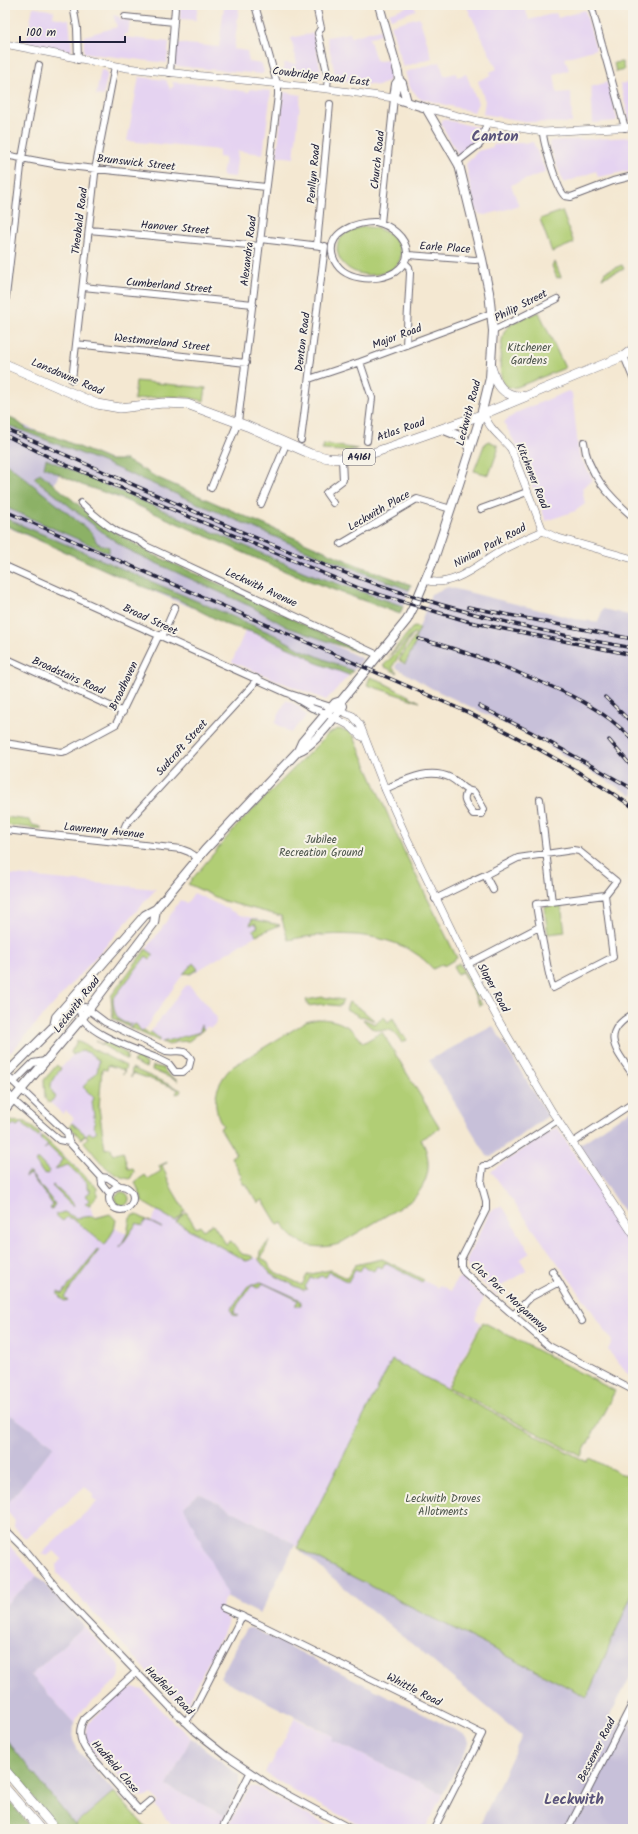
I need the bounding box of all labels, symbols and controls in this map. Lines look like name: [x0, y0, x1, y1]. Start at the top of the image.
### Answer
scale bar: [20, 18, 125, 44]
text: 100 m: [26, 23, 57, 42]
street label: Cowbridge Road East: [271, 62, 372, 92]
district label: Canton: [471, 125, 519, 149]
street label: Church Road: [366, 129, 390, 190]
street label: Penllyn Road: [302, 143, 326, 205]
street label: Brunswick Street: [96, 150, 177, 176]
street label: Theobald Road: [67, 186, 93, 256]
street label: Alexandra Road: [236, 214, 262, 287]
street label: Hanover Street: [140, 216, 211, 240]
street label: Earle Place: [419, 237, 471, 259]
street label: Cumberland Street: [125, 273, 214, 299]
street label: Philip Street: [491, 285, 551, 327]
street label: Denton Road: [290, 311, 316, 373]
street label: Major Road: [370, 320, 425, 354]
street label: Westmoreland Street: [113, 329, 212, 357]
park label: Kitchener Gardens: [507, 339, 552, 370]
street label: Lansdowne Road: [28, 354, 106, 400]
street label: Leckwith Road: [452, 378, 487, 448]
street label: Atlas Road: [374, 413, 428, 447]
street label: Kitchener Road: [511, 440, 554, 512]
road number: A4161: [343, 449, 375, 465]
street label: Leckwith Place: [345, 486, 414, 536]
street label: Ninian Park Road: [450, 519, 530, 573]
street label: Leckwith Avenue: [222, 563, 300, 613]
street label: Broad Street: [120, 599, 181, 641]
street label: Broadstairs Road: [29, 652, 108, 700]
street label: Broadhaven: [105, 658, 143, 714]
street label: Sudcroft Street: [152, 715, 213, 780]
street label: Lawrenny Avenue: [63, 818, 145, 844]
park label: Jubilee Recreation Ground: [279, 831, 364, 862]
street label: Sloper Road: [472, 960, 514, 1016]
street label: Leckwith Road: [49, 972, 105, 1037]
street label: Clos Parc Morgannwg: [466, 1257, 552, 1337]
park label: Leckwith Droves Allotments: [405, 1490, 481, 1521]
street label: Hadfield Road: [140, 1662, 198, 1720]
street label: Whittle Road: [383, 1668, 445, 1712]
street label: Bessemer Road: [573, 1714, 621, 1785]
street label: Hadfield Close: [87, 1736, 143, 1798]
district label: Leckwith: [544, 1788, 604, 1812]

